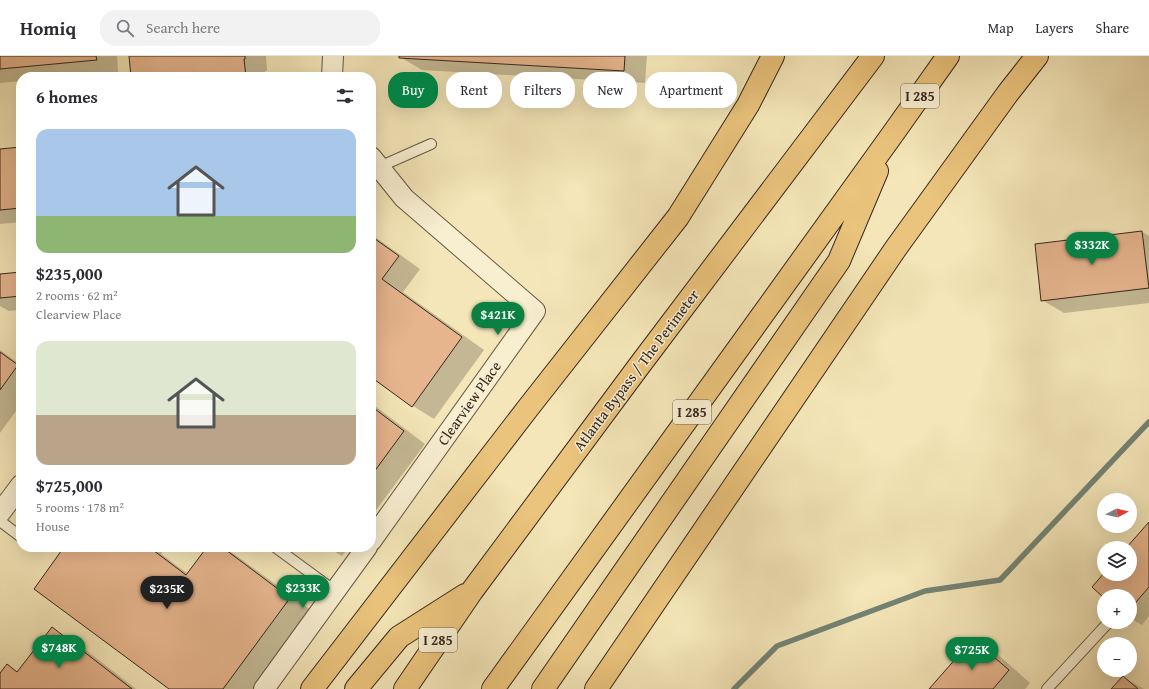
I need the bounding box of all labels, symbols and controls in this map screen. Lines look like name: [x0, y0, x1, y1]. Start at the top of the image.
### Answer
search box: [100, 10, 380, 46]
text: Homiq: [20, 14, 76, 42]
icon: search: [114, 17, 136, 39]
text: Search here: [146, 17, 220, 38]
text: Map: [988, 18, 1014, 38]
text: Layers: [1036, 18, 1074, 38]
text: Share: [1096, 18, 1129, 38]
chip: Buy: [388, 72, 438, 108]
chip: Rent: [446, 72, 502, 108]
chip: Filters: [510, 72, 575, 108]
chip: New: [583, 72, 637, 108]
chip: Apartment: [645, 72, 737, 108]
text: 6 homes: [36, 84, 98, 109]
road number: I 285: [901, 84, 939, 108]
icon: filters: [334, 85, 356, 107]
icon: home: [160, 155, 232, 227]
pin: $332K: [1064, 232, 1120, 266]
text: $332K: [1074, 235, 1110, 254]
text: $235,000: [36, 261, 102, 286]
street label: Atlanta Bypass / The Perimeter: [568, 285, 704, 455]
text: 2 rooms · 62 m²: [36, 286, 118, 305]
pin: $421K: [470, 302, 526, 336]
text: Clearview Place: [36, 305, 121, 324]
text: $421K: [480, 305, 516, 324]
street label: Clearview Place: [432, 357, 506, 449]
icon: home: [160, 367, 232, 439]
road number: I 285: [673, 400, 711, 424]
text: $725,000: [36, 473, 102, 498]
north arrow: [1097, 493, 1137, 533]
map controls: [1097, 493, 1137, 677]
text: 5 rooms · 178 m²: [36, 498, 124, 517]
text: House: [36, 517, 70, 536]
button: layers: [1097, 541, 1137, 581]
pin: $233K: [275, 575, 331, 609]
pin: $235K: [139, 576, 195, 610]
text: $233K: [285, 578, 321, 597]
text: $235K: [149, 579, 185, 598]
button: +: [1097, 589, 1137, 629]
road number: I 285: [419, 628, 457, 652]
pin: $748K: [31, 635, 87, 669]
pin: $725K: [944, 637, 1000, 671]
button: −: [1097, 637, 1137, 677]
text: $748K: [41, 638, 77, 657]
text: $725K: [954, 640, 990, 659]

